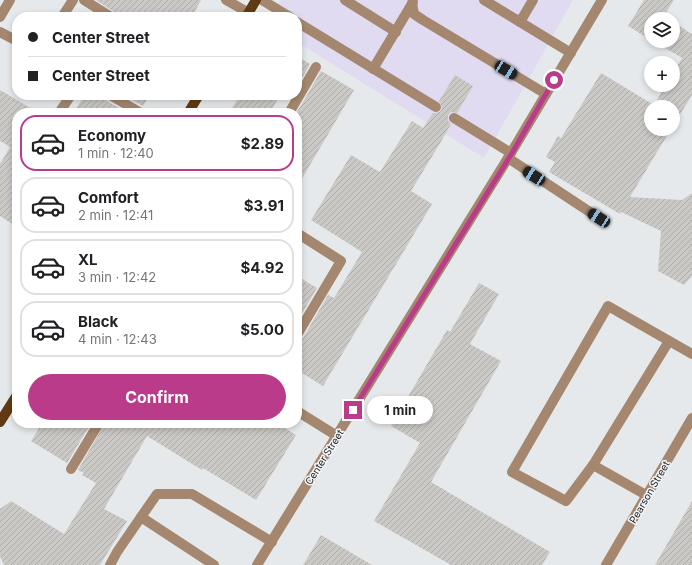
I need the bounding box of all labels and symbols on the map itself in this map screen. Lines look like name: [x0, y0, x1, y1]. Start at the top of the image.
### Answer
car: [493, 59, 519, 81]
route start: [545, 71, 563, 89]
car: [521, 164, 547, 188]
car: [586, 206, 612, 230]
callout: 1 min: [367, 396, 433, 424]
route end: [344, 401, 362, 419]
street label: Center Street: [302, 427, 346, 487]
street label: Pearson Street: [626, 458, 672, 525]

